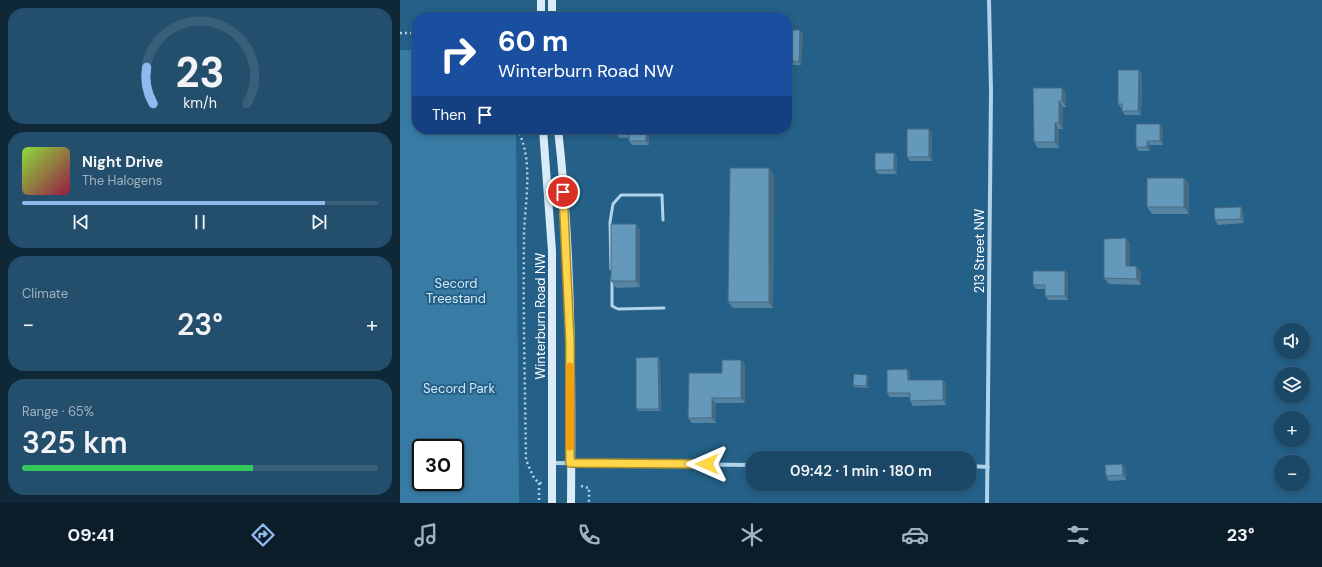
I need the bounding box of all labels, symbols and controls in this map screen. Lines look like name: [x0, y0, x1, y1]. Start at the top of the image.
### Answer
text: 60 m: [498, 23, 568, 60]
icon: right: [432, 28, 484, 80]
text: 23: [175, 46, 225, 100]
text: Winterburn Road NW: [498, 59, 674, 83]
text: km/h: [183, 93, 217, 111]
icon: arrive: [474, 104, 496, 126]
text: Then: [432, 105, 466, 125]
text: Night Drive: [82, 152, 163, 172]
text: The Halogens: [82, 172, 162, 189]
pin: [546, 175, 580, 209]
icon: arrive: [552, 181, 574, 203]
street label: 213 Street NW: [971, 208, 988, 293]
icon: previous: [70, 211, 92, 233]
icon: pause: [189, 211, 211, 233]
icon: next: [308, 211, 330, 233]
street label: Winterburn Road NW: [532, 252, 549, 379]
park label: Secord Treestand: [426, 275, 486, 307]
text: Climate: [22, 285, 68, 302]
text: 23°: [177, 305, 223, 344]
text: −: [22, 310, 34, 339]
text: +: [366, 310, 378, 339]
map controls: [1274, 323, 1310, 491]
button: sound: [1274, 323, 1310, 359]
button: layers: [1274, 367, 1310, 403]
park label: Secord Park: [423, 380, 495, 397]
text: Range · 65%: [22, 403, 94, 420]
button: +: [1274, 411, 1310, 447]
text: 325 km: [22, 423, 128, 462]
speed limit sign: 30: [412, 439, 464, 491]
position arrow: [686, 443, 728, 485]
button: −: [1274, 455, 1310, 491]
text: 09:42 · 1 min · 180 m: [790, 461, 932, 481]
icon: directions: [249, 521, 277, 549]
icon: music: [412, 521, 440, 549]
icon: phone: [575, 521, 603, 549]
icon: climate: [738, 521, 766, 549]
icon: car: [901, 521, 929, 549]
icon: filters: [1064, 521, 1092, 549]
text: 09:41: [67, 523, 114, 547]
text: 23°: [1227, 523, 1255, 547]

